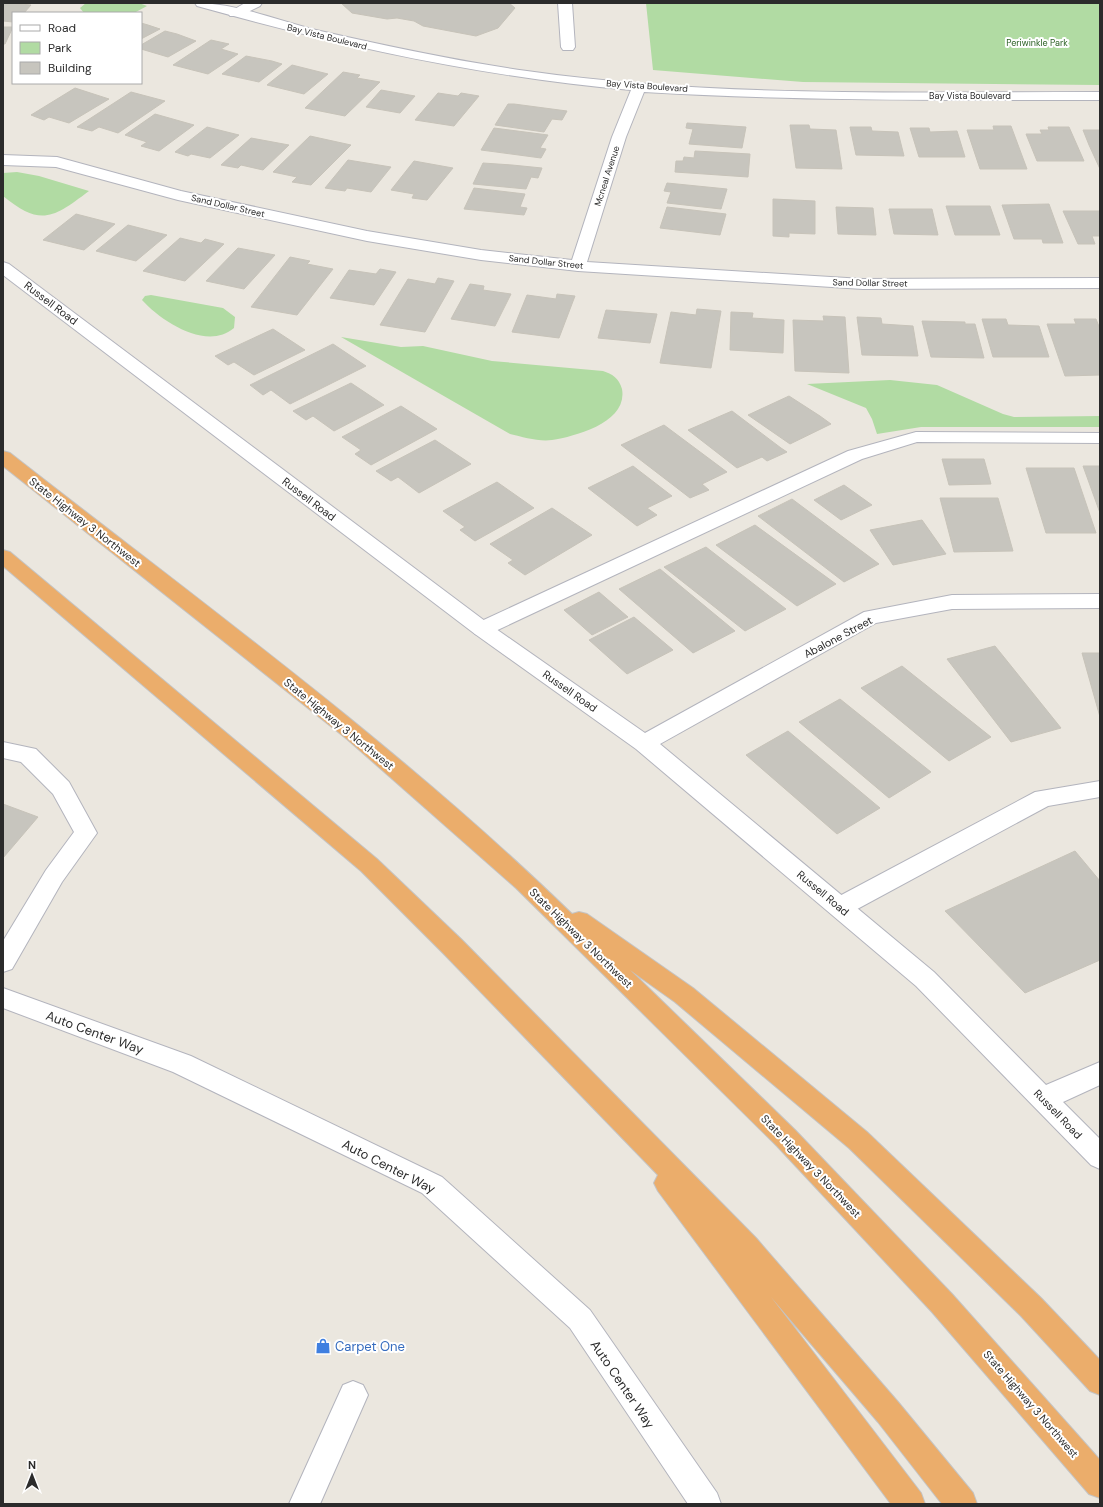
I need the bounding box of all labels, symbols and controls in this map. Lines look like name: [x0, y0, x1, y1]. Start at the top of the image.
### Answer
legend: [12, 12, 142, 84]
text: Road: [48, 20, 76, 36]
street label: Bay Vista Boulevard: [286, 21, 369, 53]
park label: Periwinkle Park: [1006, 37, 1068, 49]
text: Park: [48, 40, 72, 56]
text: Building: [48, 60, 92, 76]
street label: Bay Vista Boulevard: [606, 77, 689, 95]
street label: Bay Vista Boulevard: [929, 90, 1011, 102]
street label: Mcneal Avenue: [592, 144, 622, 208]
street label: Sand Dollar Street: [190, 192, 266, 220]
street label: Sand Dollar Street: [508, 252, 584, 272]
street label: Sand Dollar Street: [832, 276, 908, 290]
street label: Russell Road: [21, 278, 81, 328]
street label: State Highway 3 Northwest: [26, 474, 144, 570]
street label: Russell Road: [279, 474, 339, 524]
street label: Abalone Street: [801, 613, 875, 661]
street label: Russell Road: [540, 667, 600, 715]
street label: State Highway 3 Northwest: [281, 675, 397, 773]
street label: Russell Road: [794, 867, 852, 919]
street label: State Highway 3 Northwest: [527, 885, 635, 991]
street label: Auto Center Way: [44, 1007, 146, 1058]
street label: Russell Road: [1031, 1086, 1085, 1142]
street label: State Highway 3 Northwest: [758, 1112, 864, 1220]
street label: Auto Center Way: [339, 1136, 438, 1197]
shop icon: Carpet One: [314, 1337, 332, 1355]
street label: Auto Center Way: [587, 1337, 658, 1432]
place label: Carpet One: [335, 1338, 405, 1355]
street label: State Highway 3 Northwest: [981, 1347, 1081, 1461]
north arrow: [12, 1455, 52, 1495]
text: N: [28, 1458, 36, 1472]

